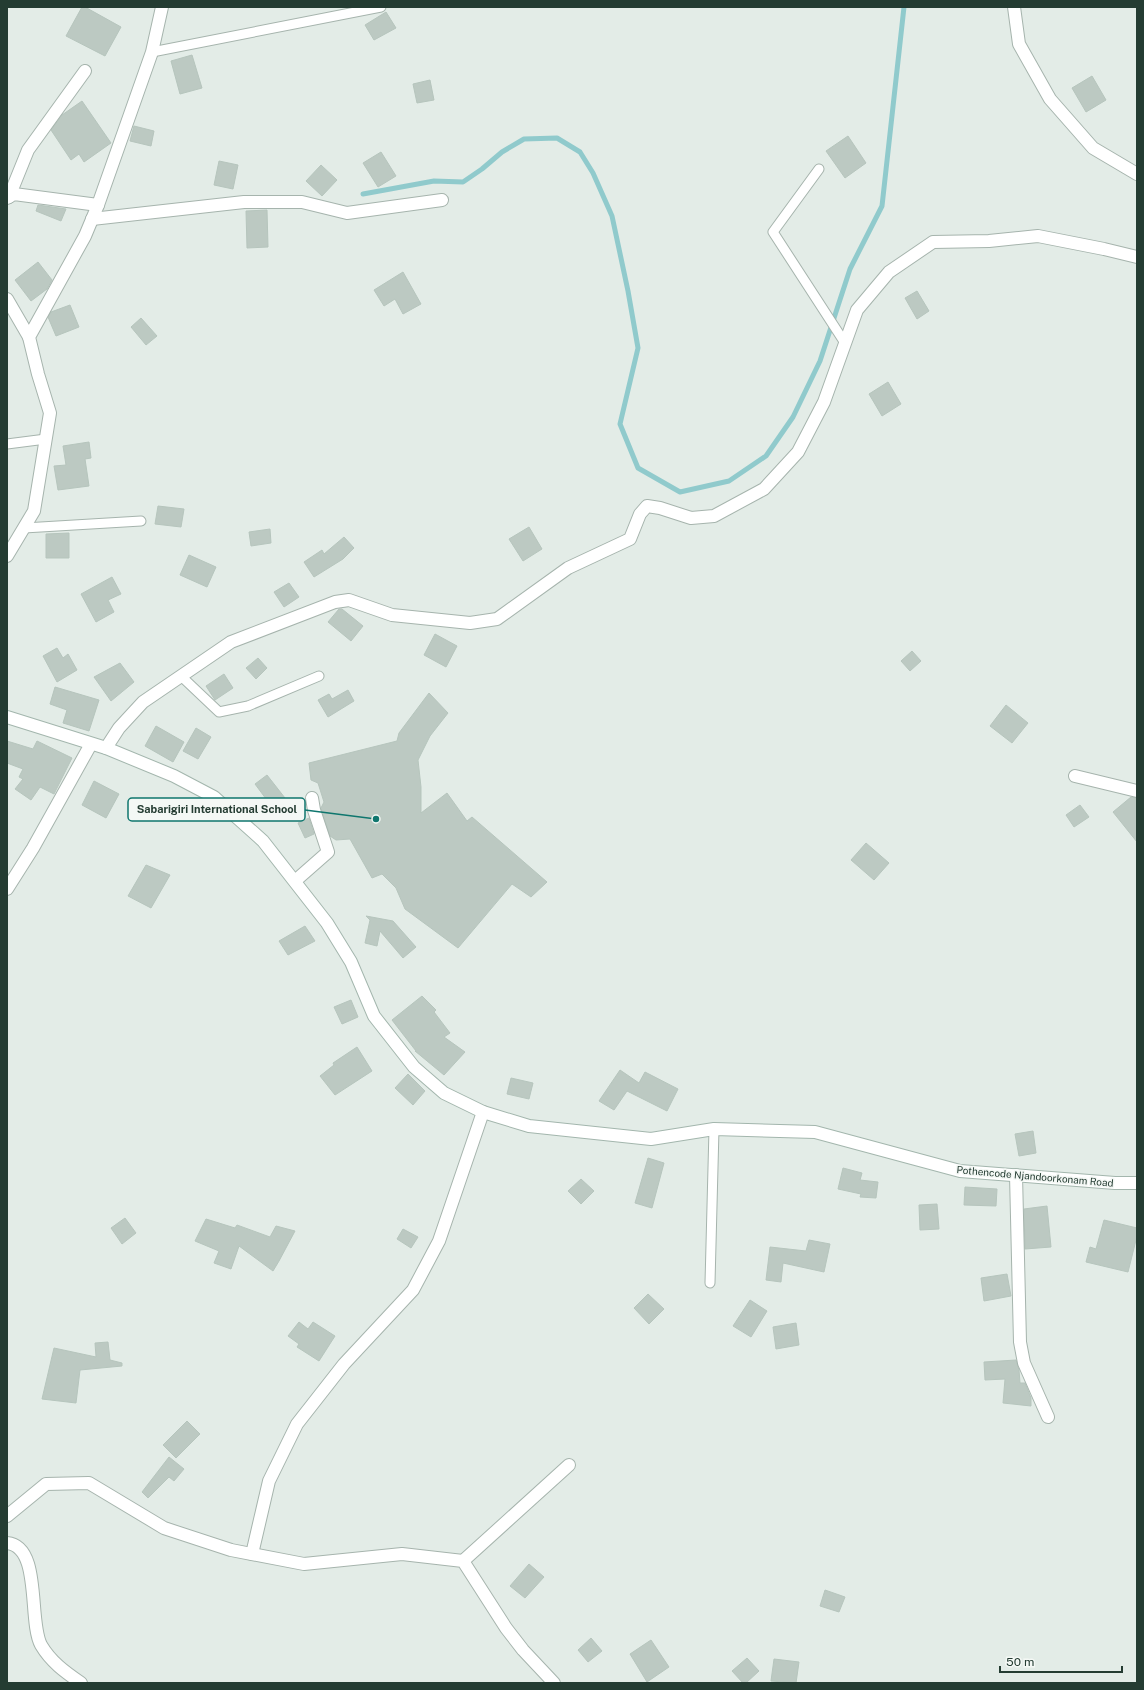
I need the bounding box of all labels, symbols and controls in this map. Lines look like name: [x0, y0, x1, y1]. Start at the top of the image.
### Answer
callout: Sabarigiri International School: [128, 798, 305, 821]
text: Sabarigiri International School: [137, 803, 298, 815]
street label: Pothencode Njandoorkonam Road: [956, 1163, 1114, 1189]
scale bar: [1000, 1648, 1122, 1674]
text: 50 m: [1006, 1655, 1034, 1669]

